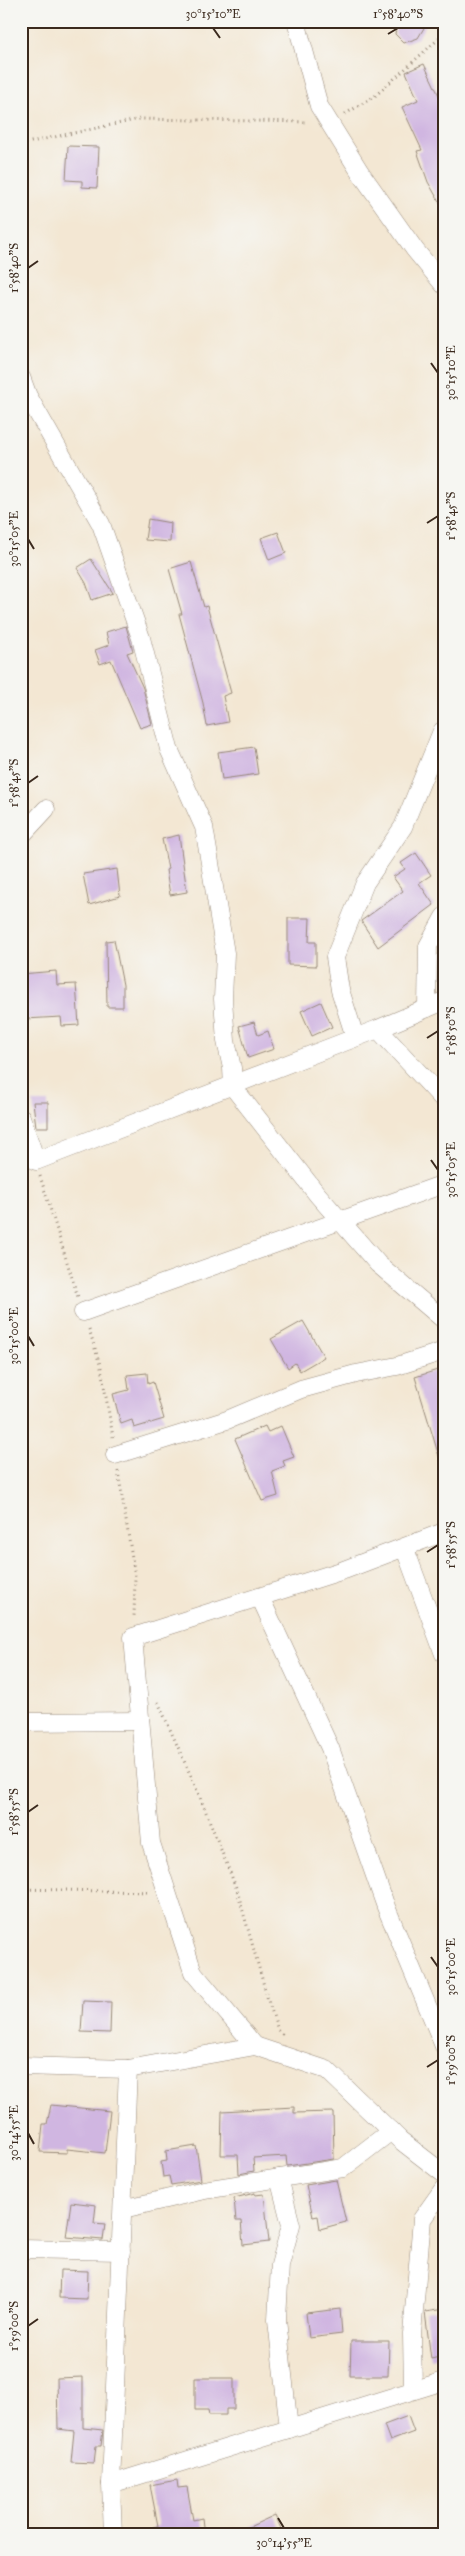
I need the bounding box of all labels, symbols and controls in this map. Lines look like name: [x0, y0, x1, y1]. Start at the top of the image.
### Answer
text: 30°15'10"E: [185, 7, 241, 21]
text: 1°58'40"S: [373, 7, 423, 21]
text: 1°58'40"S: [7, 243, 21, 293]
text: 30°15'10"E: [444, 345, 458, 401]
text: 1°58'45"S: [444, 492, 458, 540]
text: 30°15'05"E: [7, 511, 21, 567]
text: 1°58'45"S: [7, 759, 21, 807]
text: 1°58'50"S: [444, 1006, 458, 1056]
text: 30°15'05"E: [444, 1142, 458, 1198]
text: 30°15'00"E: [7, 1307, 21, 1365]
text: 1°58'55"S: [444, 1521, 458, 1569]
text: 1°58'55"S: [7, 1788, 21, 1836]
text: 30°15'00"E: [444, 1938, 458, 1996]
text: 1°59'00"S: [444, 2035, 458, 2085]
text: 30°14'55"E: [7, 2105, 21, 2161]
text: 1°59'00"S: [7, 2301, 21, 2351]
text: 30°14'55"E: [256, 2536, 312, 2550]

